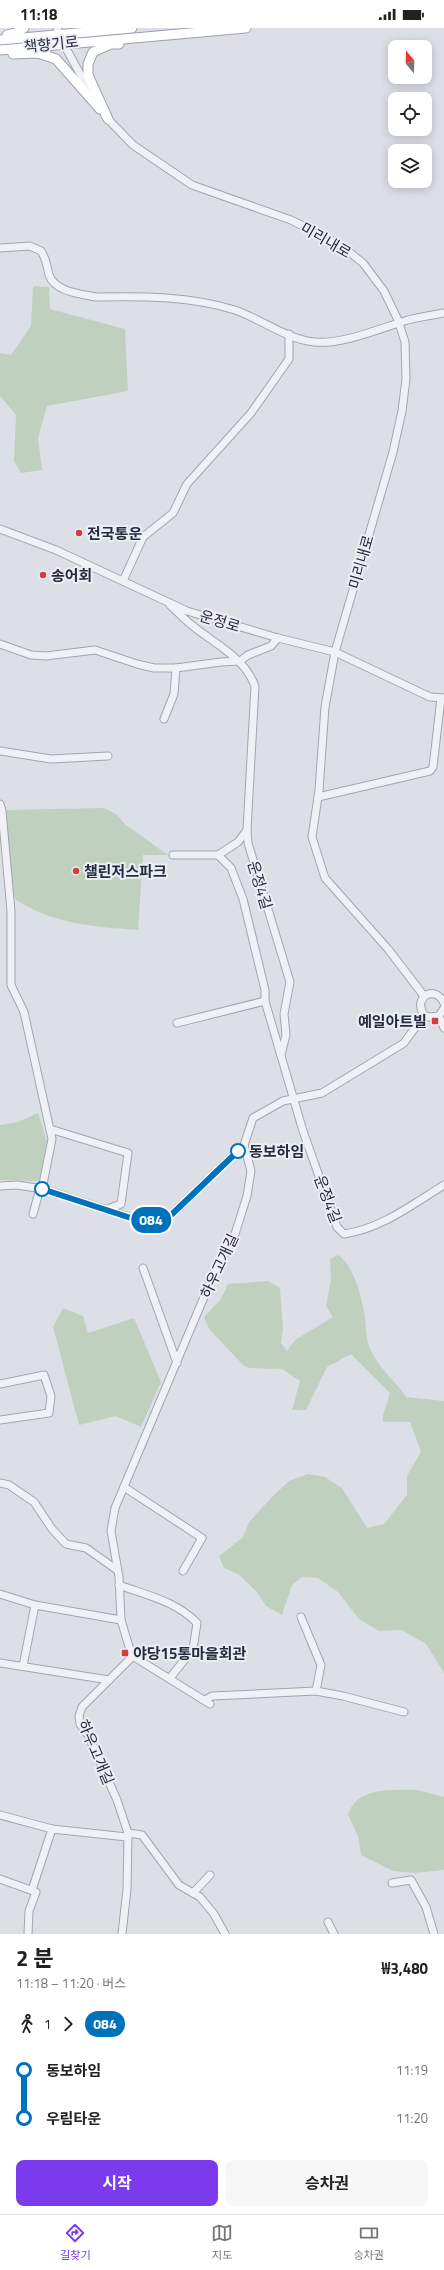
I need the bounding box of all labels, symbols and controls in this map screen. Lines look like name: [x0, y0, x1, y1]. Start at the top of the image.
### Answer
text: 11:18: [20, 3, 57, 26]
street label: 책향기로: [22, 30, 80, 58]
north arrow: [388, 40, 432, 84]
map controls: [388, 40, 432, 188]
button: locate: [388, 92, 432, 136]
button: layers: [388, 144, 432, 188]
street label: 미리내로: [296, 216, 356, 264]
place label: 전국통운: [87, 522, 142, 545]
marker: 전국통운: [74, 528, 84, 538]
street label: 미리내로: [342, 532, 380, 592]
place label: 송어회: [51, 564, 92, 587]
marker: 송어회: [38, 570, 48, 580]
street label: 운정로: [197, 604, 243, 638]
street label: 운정4길: [242, 858, 278, 912]
place label: 챌린저스파크: [84, 860, 167, 883]
marker: 챌린저스파크: [71, 866, 81, 876]
place label: 예일아트빌: [358, 1010, 427, 1033]
marker: 예일아트빌: [430, 1016, 440, 1026]
place label: 동보하임: [249, 1140, 304, 1163]
marker: 동보하임: [230, 1143, 246, 1159]
street label: 운정4길: [308, 1172, 348, 1226]
unlabelled marker: [34, 1181, 50, 1197]
line badge: 084: [128, 1207, 174, 1233]
text: 084: [139, 1209, 163, 1230]
street label: 하우고개길: [194, 1230, 244, 1302]
place label: 야당15통마을회관: [133, 1642, 247, 1665]
marker: 야당15통마을회관: [120, 1648, 130, 1658]
street label: 하우고개길: [72, 1716, 120, 1788]
text: 2 분: [16, 1941, 53, 1975]
text: ₩3,480: [382, 1957, 428, 1980]
text: 11:18 – 11:20 · 버스: [16, 1973, 126, 1993]
icon: walk: [16, 2013, 38, 2035]
icon: forward: [57, 2013, 79, 2035]
text: 084: [93, 2013, 117, 2034]
text: 1: [44, 2014, 51, 2034]
text: 동보하임: [46, 2059, 101, 2082]
text: 11:19: [396, 2060, 428, 2080]
text: 우림타운: [46, 2107, 101, 2130]
text: 11:20: [396, 2108, 428, 2128]
button: 시작: [16, 2160, 218, 2206]
button: 승차권: [226, 2160, 428, 2206]
tab: 길찾기: [60, 2222, 91, 2263]
tab: 지도: [211, 2222, 233, 2263]
tab: 승차권: [353, 2222, 384, 2263]

